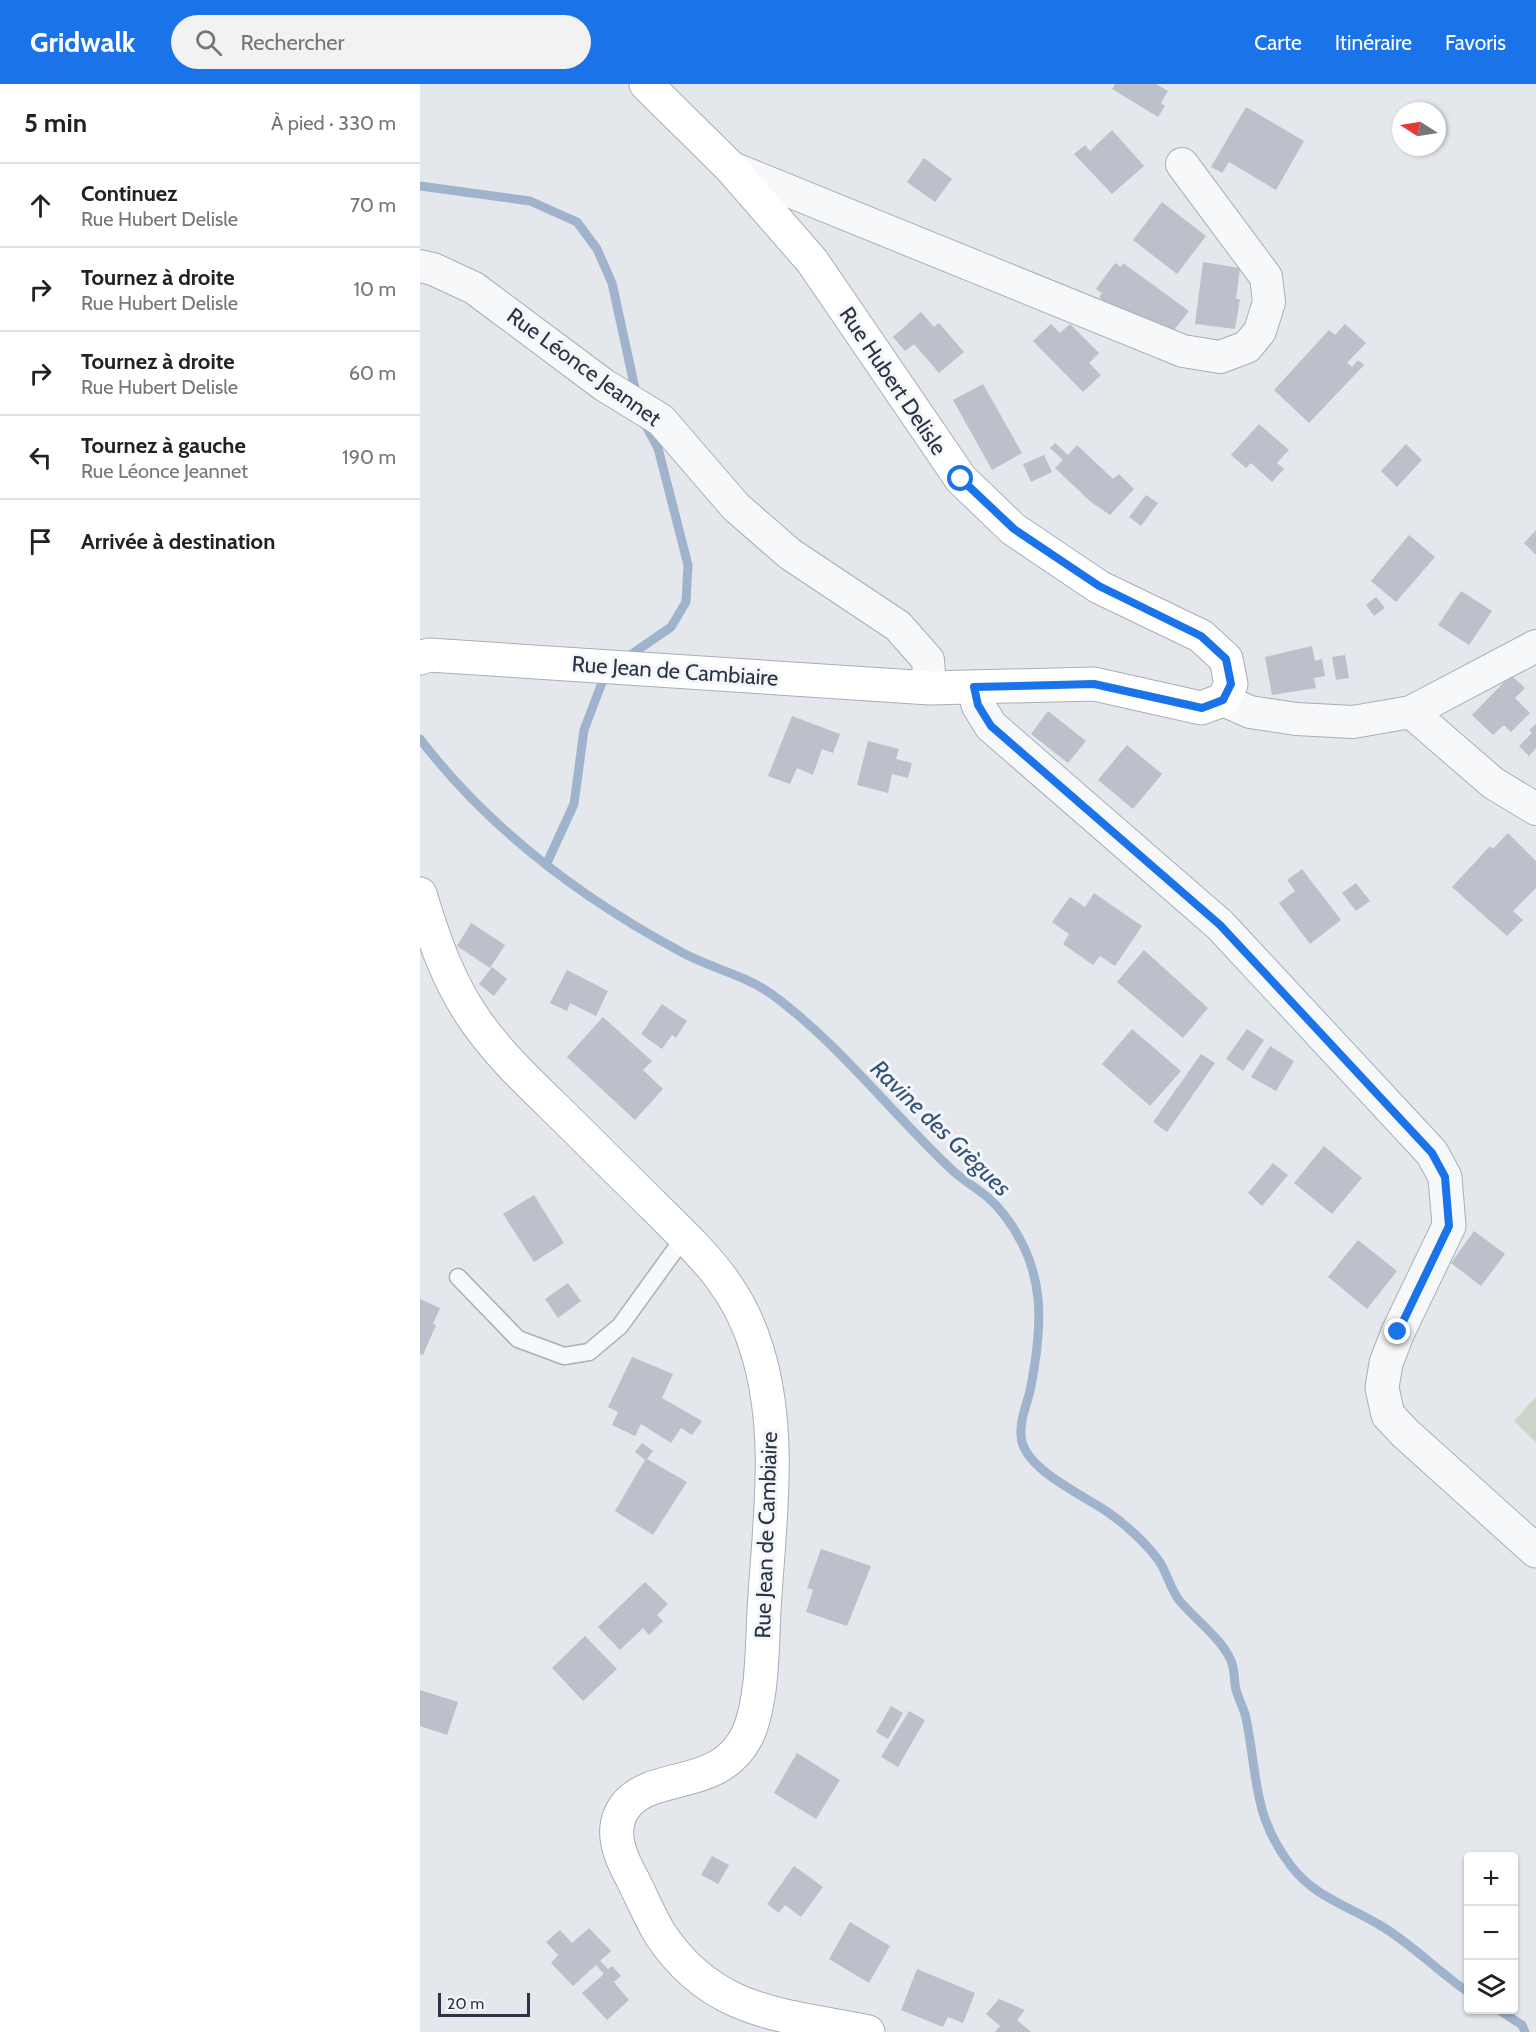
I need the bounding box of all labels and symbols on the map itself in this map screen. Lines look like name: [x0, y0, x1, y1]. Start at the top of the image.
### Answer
north arrow: [1392, 102, 1446, 156]
street label: Rue Léonce Jeannet: [502, 302, 667, 432]
street label: Rue Hubert Delisle: [833, 302, 953, 460]
route start: [947, 465, 973, 491]
street label: Rue Jean de Cambiaire: [571, 650, 779, 692]
water label: Ravine des Grègues: [865, 1054, 1017, 1202]
route end: [1384, 1318, 1410, 1344]
street label: Rue Jean de Cambiaire: [749, 1431, 783, 1639]
scale bar: [438, 1990, 530, 2018]

